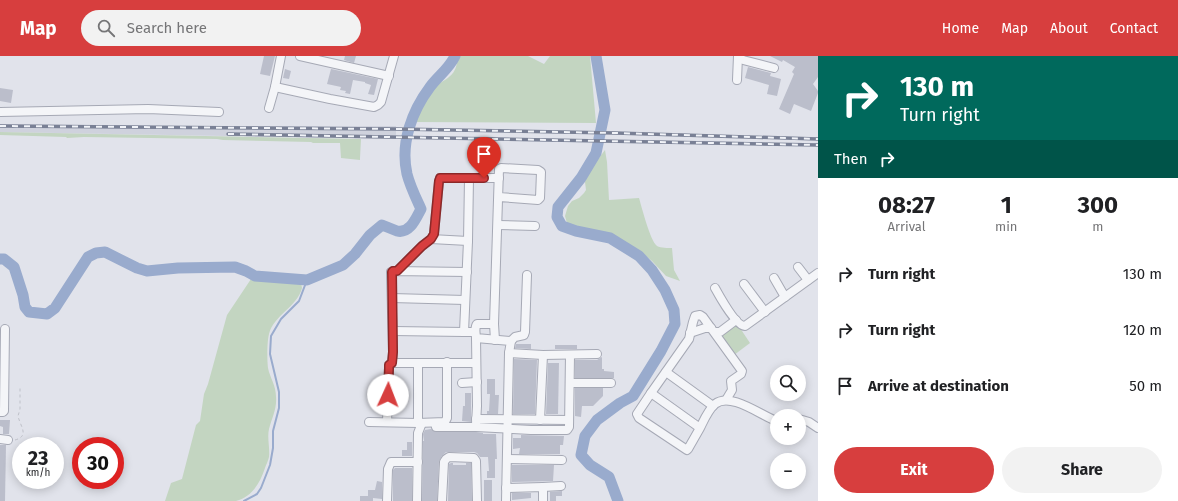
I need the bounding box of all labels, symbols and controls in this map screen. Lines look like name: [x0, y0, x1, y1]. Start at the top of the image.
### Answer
search box: [81, 10, 361, 46]
text: Map: [20, 17, 57, 40]
icon: search: [95, 17, 117, 39]
text: Search here: [127, 19, 207, 37]
text: Home: [942, 20, 979, 37]
text: Map: [1001, 20, 1028, 37]
text: About: [1050, 20, 1088, 37]
text: Contact: [1110, 20, 1158, 37]
text: 130 m: [900, 70, 974, 103]
icon: right: [834, 72, 886, 124]
text: Turn right: [900, 104, 980, 126]
pin: [467, 137, 501, 178]
icon: arrive: [473, 143, 495, 165]
icon: right: [876, 148, 898, 170]
text: Then: [834, 150, 868, 168]
text: 08:27: [878, 191, 935, 219]
text: 1: [1001, 191, 1012, 219]
text: 300: [1077, 191, 1118, 219]
text: Arrival: [887, 219, 926, 234]
text: min: [995, 219, 1018, 234]
text: m: [1092, 219, 1103, 234]
icon: right: [834, 263, 856, 285]
text: Turn right: [868, 265, 935, 283]
text: 130 m: [1123, 265, 1162, 283]
icon: right: [834, 319, 856, 341]
text: Turn right: [868, 321, 935, 339]
text: 120 m: [1123, 321, 1162, 339]
map controls: [770, 365, 806, 489]
button: search: [770, 365, 806, 401]
position arrow: [367, 374, 409, 416]
icon: arrive: [834, 375, 856, 397]
text: Arrive at destination: [868, 377, 1009, 395]
text: 50 m: [1129, 377, 1162, 395]
button: +: [770, 409, 806, 445]
speed limit sign: 30: [72, 437, 124, 489]
text: 23: [28, 446, 48, 470]
button: Exit: [834, 447, 994, 493]
button: Share: [1002, 447, 1162, 493]
button: −: [770, 453, 806, 489]
text: km/h: [26, 467, 50, 479]

